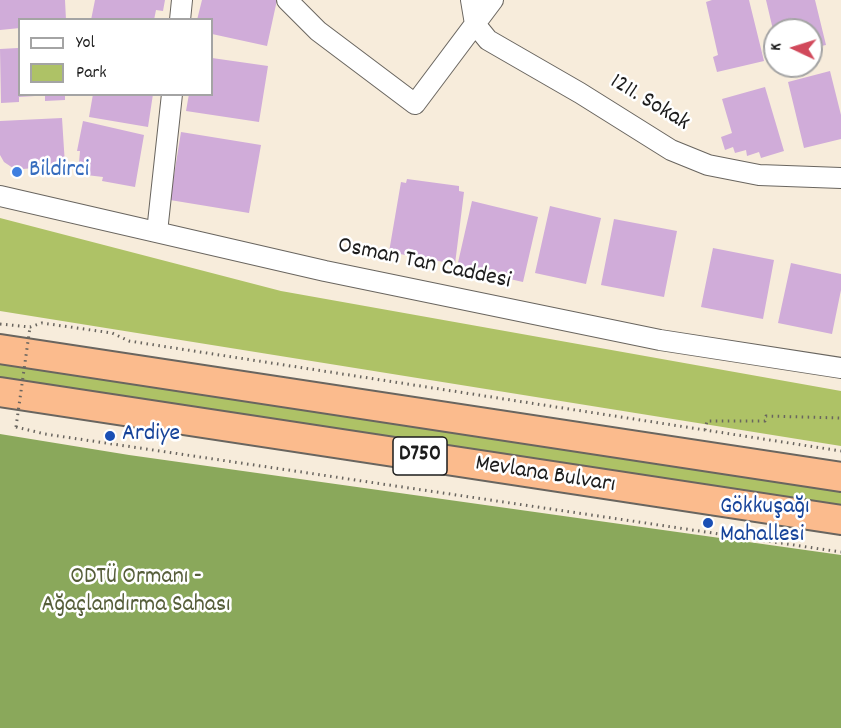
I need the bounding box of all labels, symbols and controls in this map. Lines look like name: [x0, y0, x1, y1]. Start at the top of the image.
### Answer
legend: [18, 18, 213, 96]
north arrow: [763, 18, 823, 78]
text: Yol: [76, 31, 95, 56]
text: K: [765, 42, 788, 51]
text: Park: [76, 61, 107, 86]
street label: 1211. Sokak: [604, 69, 694, 139]
place label: Bildirci: [29, 158, 89, 186]
marker: Bildirci: [10, 165, 24, 179]
street label: Osman Tan Caddesi: [335, 233, 513, 297]
place label: Ardiye: [122, 422, 180, 450]
marker: Ardiye: [103, 429, 117, 443]
road number: D750: [393, 437, 447, 475]
street label: Mevlana Bulvarı: [473, 451, 617, 501]
place label: Gökkuşağı Mahallesi: [720, 495, 809, 551]
marker: Gökkuşağı Mahallesi: [701, 516, 715, 530]
park label: ODTÜ Ormanı - Ağaçlandırma Sahası: [42, 565, 230, 621]

